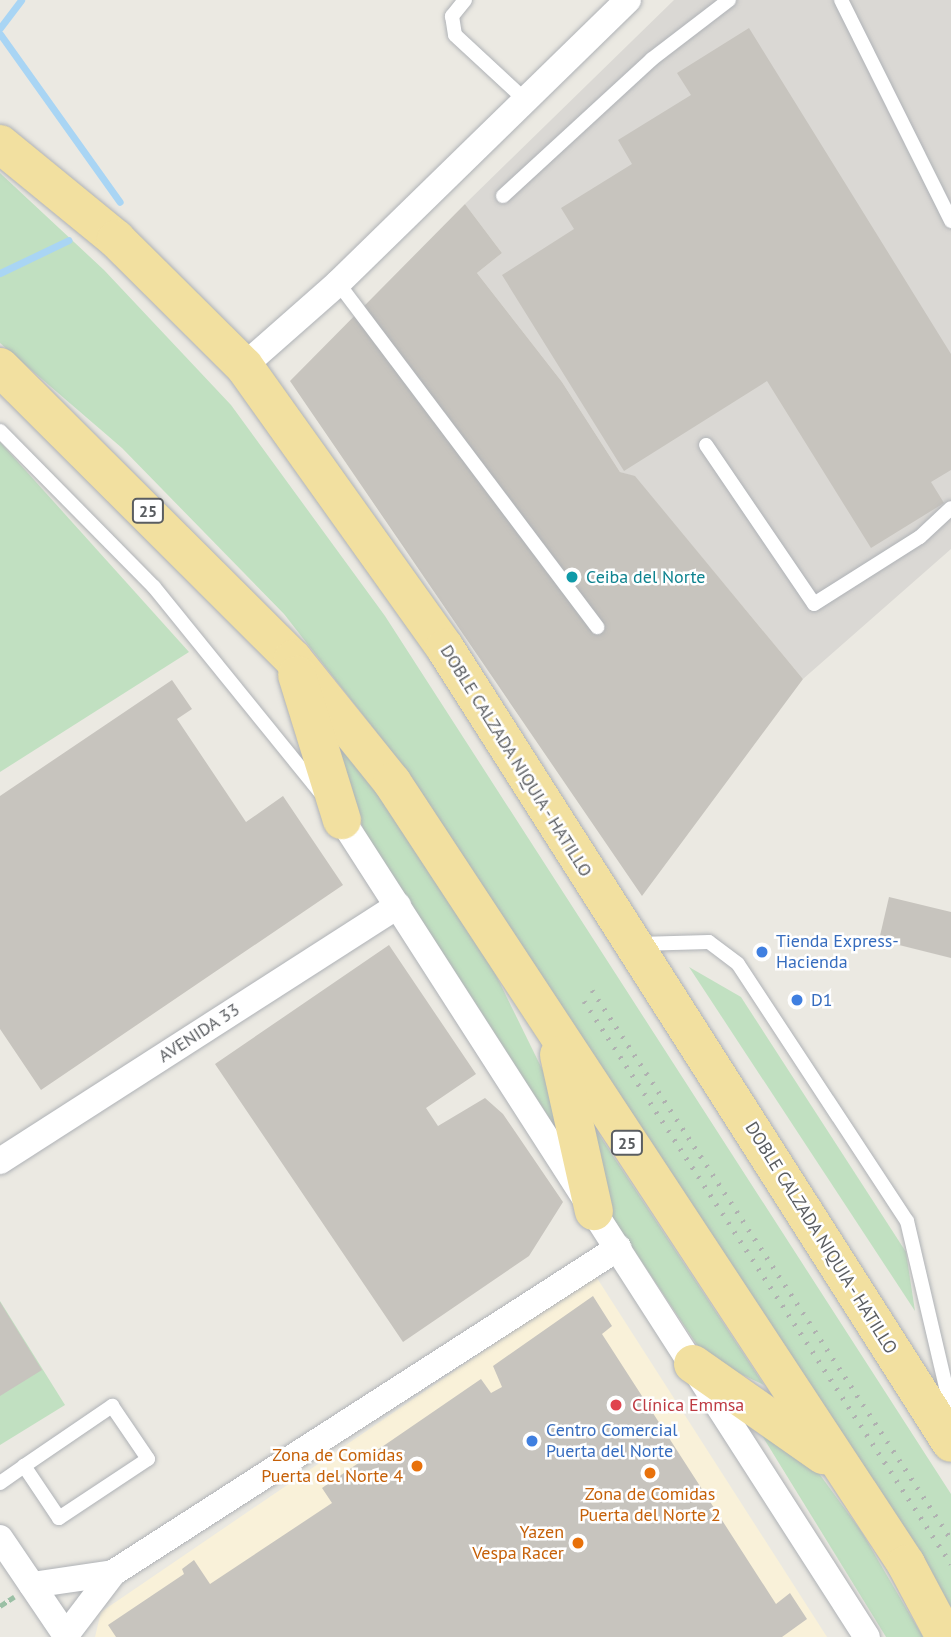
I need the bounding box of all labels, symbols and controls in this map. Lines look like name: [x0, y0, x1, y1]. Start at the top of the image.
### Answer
road number: 25: [130, 498, 166, 524]
place label: Ceiba del Norte: [586, 566, 705, 588]
marker: Ceiba del Norte: [564, 569, 580, 585]
street label: DOBLE CALZADA NIQUIA - HATILLO: [434, 639, 598, 883]
place label: Tienda Express- Hacienda: [776, 931, 899, 974]
marker: Tienda Express- Hacienda: [754, 944, 770, 960]
place label: D1: [811, 989, 833, 1011]
marker: D1: [789, 992, 805, 1008]
street label: AVENIDA 33: [154, 999, 244, 1067]
street label: DOBLE CALZADA NIQUIA - HATILLO: [739, 1116, 903, 1360]
road number: 25: [610, 1130, 644, 1156]
place label: Clínica Emmsa: [632, 1394, 744, 1416]
marker: Clínica Emmsa: [606, 1395, 626, 1415]
place label: Centro Comercial Puerta del Norte: [546, 1420, 678, 1462]
marker: Centro Comercial Puerta del Norte: [524, 1433, 540, 1449]
place label: Zona de Comidas Puerta del Norte 4: [261, 1445, 403, 1488]
marker: Zona de Comidas Puerta del Norte 4: [409, 1458, 425, 1474]
marker: Zona de Comidas Puerta del Norte 2: [642, 1465, 658, 1481]
place label: Zona de Comidas Puerta del Norte 2: [579, 1484, 721, 1526]
place label: Yazen Vespa Racer: [472, 1522, 564, 1564]
marker: Yazen Vespa Racer: [570, 1535, 586, 1551]

